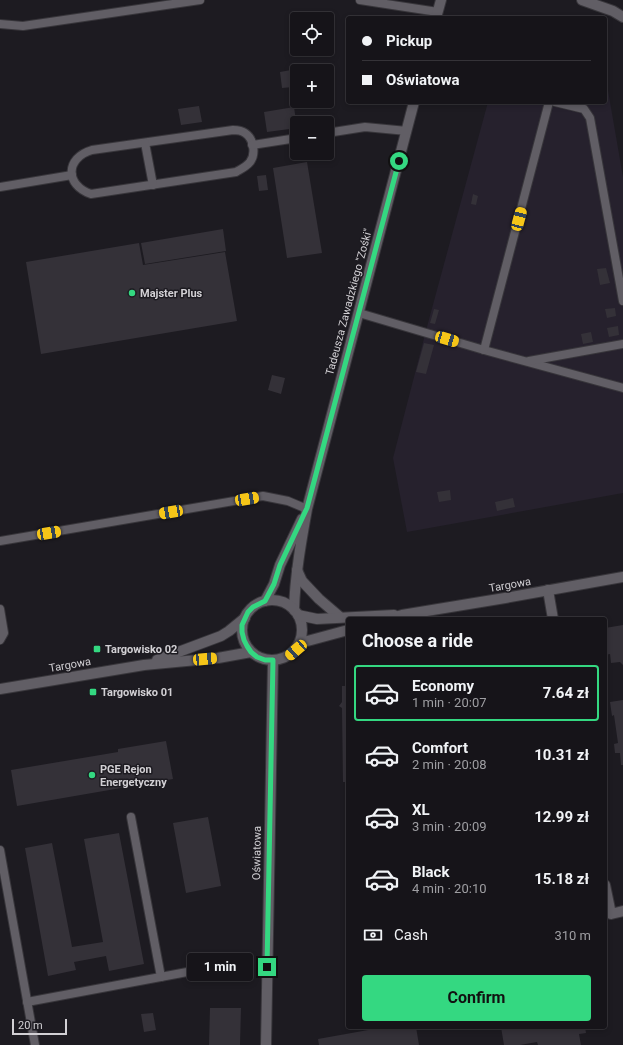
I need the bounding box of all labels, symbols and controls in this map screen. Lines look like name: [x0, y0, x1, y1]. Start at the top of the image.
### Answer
map controls: [290, 12, 334, 160]
button: locate: [290, 12, 334, 56]
text: Pickup: [386, 32, 432, 50]
button: +: [290, 64, 334, 108]
text: Oświatowa: [386, 71, 459, 89]
button: −: [290, 116, 334, 160]
route start: [390, 152, 408, 170]
car: [510, 206, 528, 232]
street label: Tadeusza Zawadzkiego "Zośki": [323, 227, 375, 377]
place label: Majster Plus: [140, 287, 203, 300]
marker: Majster Plus: [127, 288, 137, 298]
car: [434, 330, 460, 348]
car: [234, 491, 260, 507]
car: [158, 504, 184, 520]
car: [36, 525, 62, 541]
street label: Targowa: [488, 575, 532, 595]
text: Choose a ride: [362, 630, 473, 651]
car: [283, 638, 309, 662]
place label: Targowisko 02: [105, 643, 177, 656]
marker: Targowisko 02: [92, 644, 102, 654]
car: [193, 652, 217, 666]
street label: Targowa: [48, 655, 92, 675]
icon: car: [364, 675, 400, 711]
text: Economy: [412, 677, 474, 695]
text: 7.64 zł: [543, 684, 589, 702]
place label: Targowisko 01: [101, 686, 173, 699]
marker: Targowisko 01: [88, 687, 98, 697]
text: 1 min · 20:07: [412, 695, 487, 710]
icon: car: [364, 737, 400, 773]
text: Comfort: [412, 739, 468, 757]
text: 10.31 zł: [534, 746, 589, 764]
text: 2 min · 20:08: [412, 757, 487, 772]
place label: PGE Rejon Energetyczny: [100, 763, 167, 789]
marker: PGE Rejon Energetyczny: [87, 770, 97, 780]
icon: car: [364, 799, 400, 835]
text: XL: [412, 801, 430, 819]
text: 12.99 zł: [534, 808, 589, 826]
text: 3 min · 20:09: [412, 819, 487, 834]
street label: Oświatowa: [250, 826, 264, 880]
icon: car: [364, 861, 400, 897]
text: Black: [412, 863, 449, 881]
text: 15.18 zł: [534, 870, 589, 888]
text: 4 min · 20:10: [412, 881, 487, 896]
icon: cash: [362, 924, 384, 946]
text: Cash: [394, 926, 428, 944]
text: 310 m: [554, 928, 591, 943]
callout: 1 min: [187, 953, 253, 981]
route end: [258, 958, 276, 976]
text: 1 min: [204, 959, 236, 974]
button: Confirm: [362, 975, 591, 1021]
scale bar: [12, 1017, 67, 1036]
text: 20 m: [18, 1019, 43, 1032]

